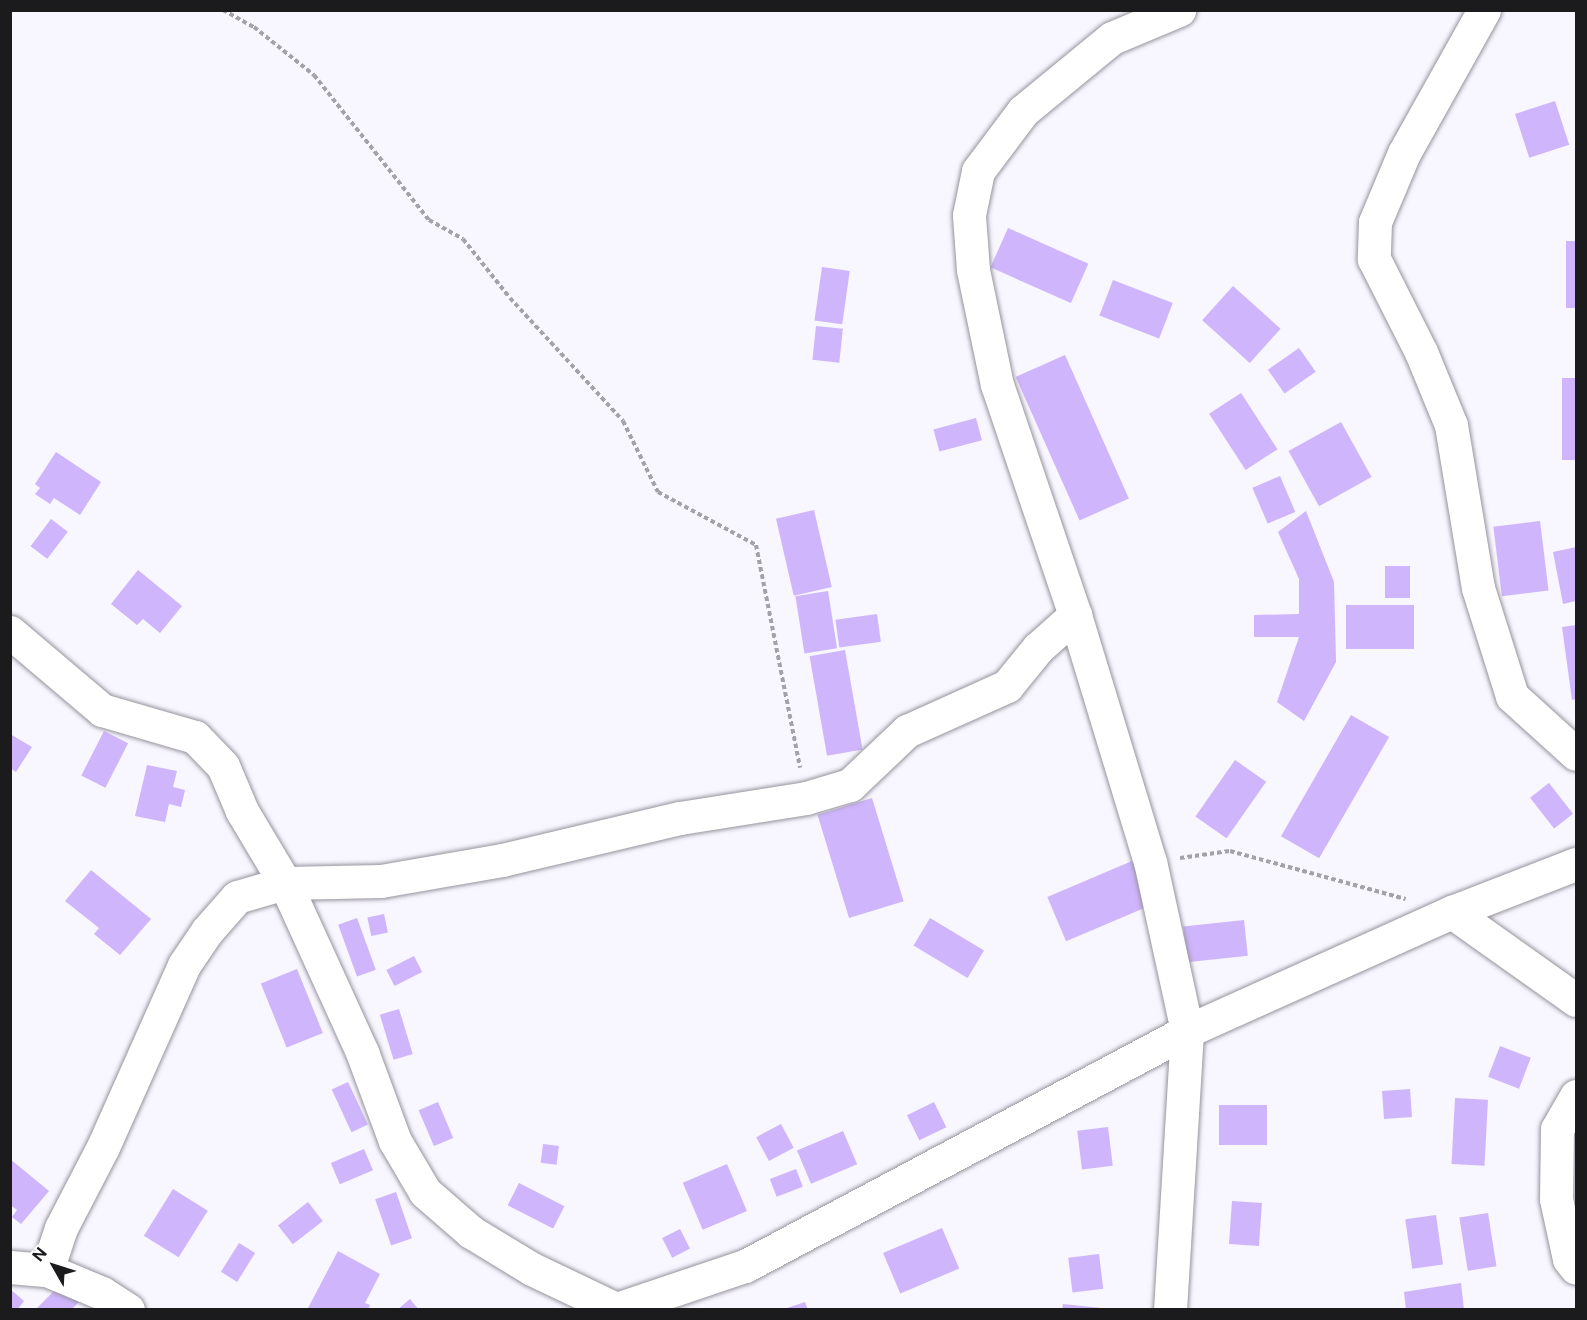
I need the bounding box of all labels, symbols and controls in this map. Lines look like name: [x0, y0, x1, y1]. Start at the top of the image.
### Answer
north arrow: [24, 1236, 84, 1296]
text: N: [28, 1244, 51, 1265]

